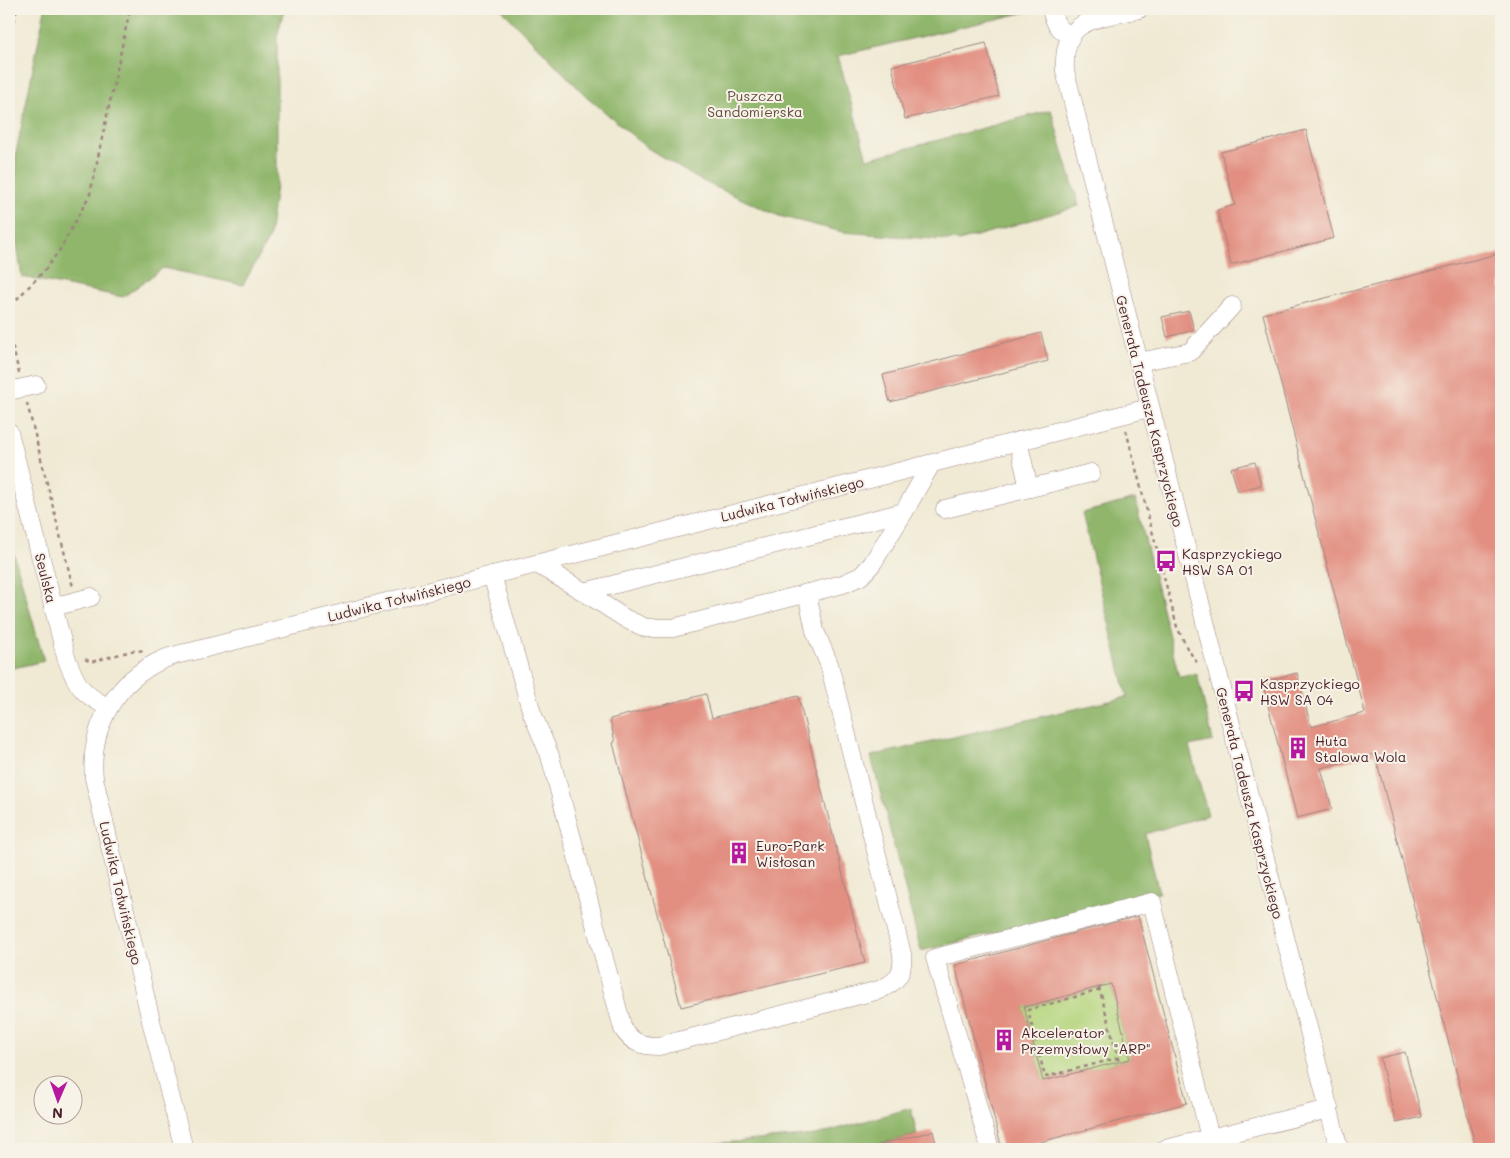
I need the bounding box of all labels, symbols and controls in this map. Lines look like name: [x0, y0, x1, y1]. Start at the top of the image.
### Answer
park label: Puszcza Sandomierska: [707, 86, 803, 121]
street label: Generała Tadeusza Kasprzyckiego: [1112, 293, 1188, 529]
street label: Ludwika Tołwińskiego: [719, 472, 865, 526]
place label: Kasprzyckiego HSW SA 01: [1182, 544, 1282, 579]
bus stop icon: Kasprzyckiego HSW SA 01: [1153, 548, 1179, 574]
street label: Seulska: [31, 551, 61, 605]
street label: Ludwika Tołwińskiego: [326, 572, 472, 626]
place label: Kasprzyckiego HSW SA 04: [1260, 674, 1360, 709]
bus stop icon: Kasprzyckiego HSW SA 04: [1231, 678, 1257, 704]
street label: Generała Tadeusza Kasprzyckiego: [1212, 685, 1288, 921]
place label: Huta Stalowa Wola: [1315, 731, 1406, 766]
building icon: Huta Stalowa Wola: [1285, 735, 1311, 761]
street label: Ludwika Tołwińskiego: [95, 819, 147, 967]
place label: Euro-Park Wisłosan: [756, 836, 825, 871]
building icon: Euro-Park Wisłosan: [726, 840, 752, 866]
place label: Akcelerator Przemysłowy "ARP": [1021, 1023, 1151, 1058]
building icon: Akcelerator Przemysłowy "ARP": [991, 1027, 1017, 1053]
north arrow: [32, 1076, 82, 1126]
text: N: [52, 1104, 63, 1123]

